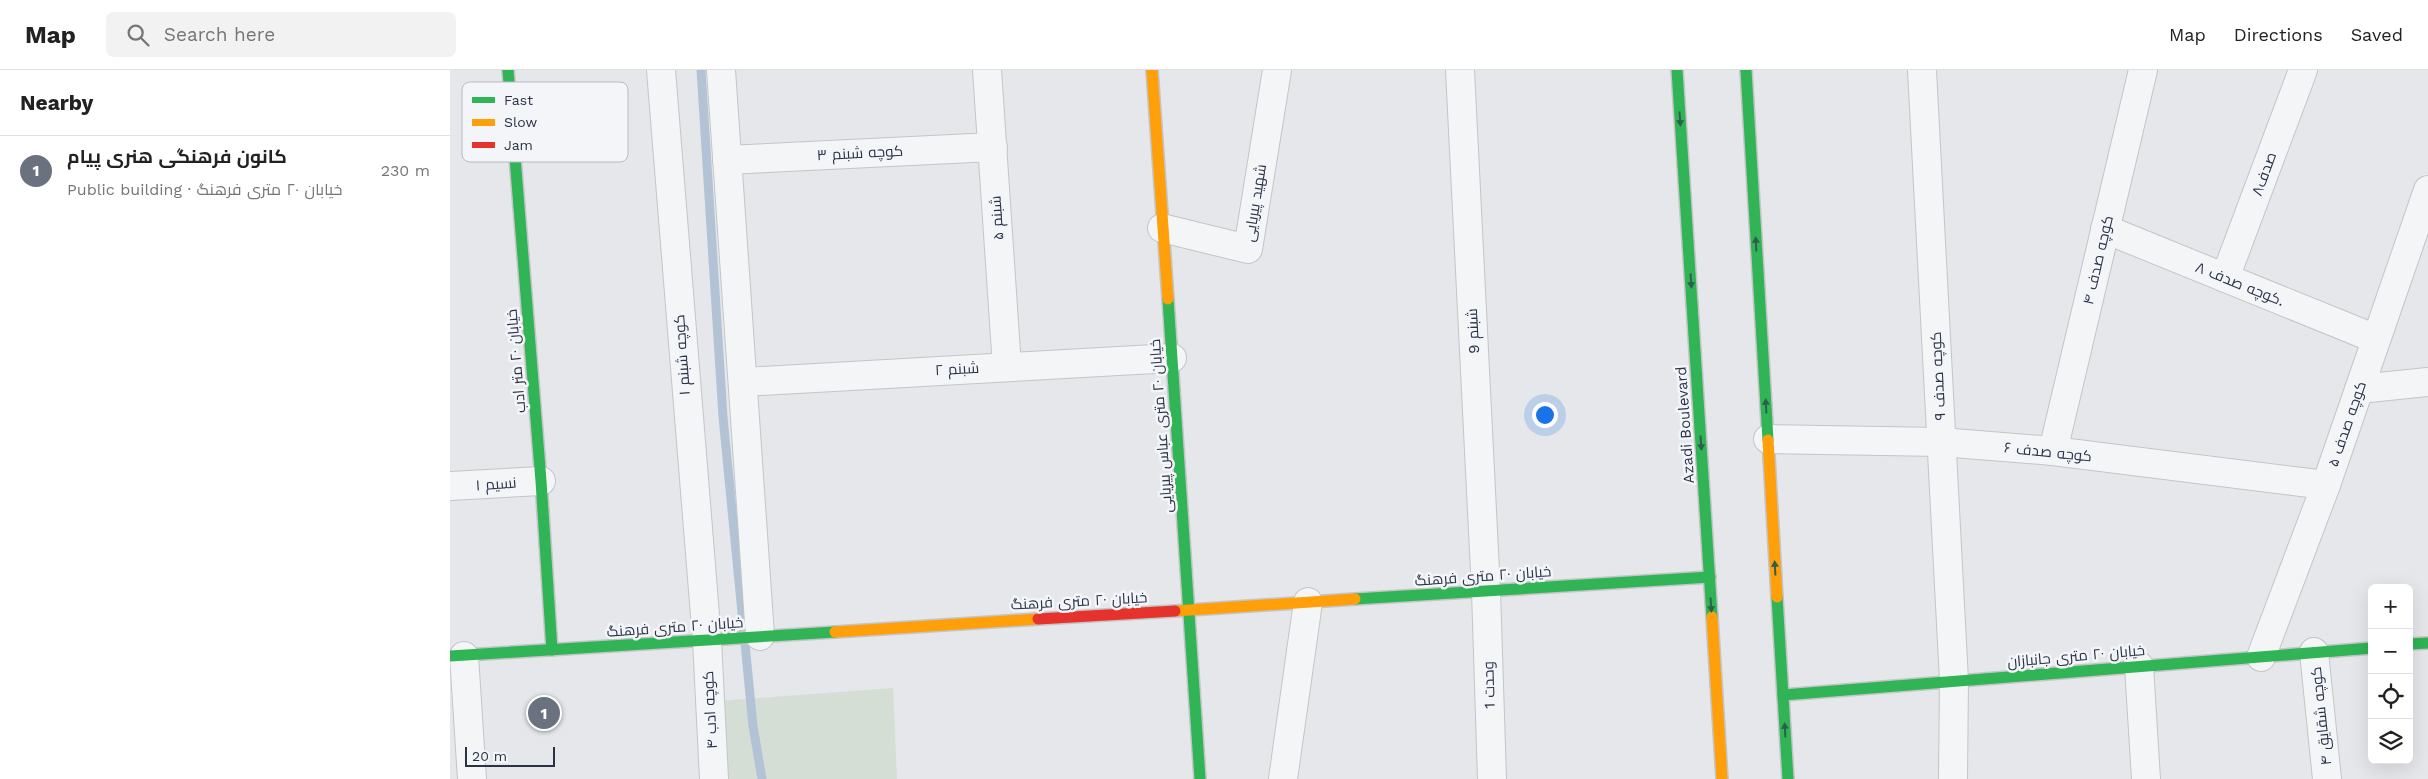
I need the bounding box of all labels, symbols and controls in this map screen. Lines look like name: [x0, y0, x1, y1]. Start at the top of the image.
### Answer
search box: [106, 12, 456, 57]
text: Map: [25, 21, 76, 49]
icon: search: [124, 21, 152, 49]
text: Search here: [164, 23, 275, 46]
text: Map: [2169, 24, 2206, 45]
text: Directions: [2234, 24, 2323, 45]
text: Saved: [2351, 24, 2403, 45]
legend: [462, 82, 628, 162]
text: Nearby: [20, 90, 93, 115]
text: Fast: [504, 92, 533, 108]
one-way arrow: [1677, 111, 1685, 127]
text: Slow: [504, 114, 537, 130]
text: Jam: [504, 137, 533, 153]
street label: کوچه شبنم ۳: [816, 142, 904, 165]
text: کانون فرهنگی هنری پیام: [67, 145, 287, 168]
street label: صدف۸: [2248, 150, 2280, 198]
text: 1: [33, 161, 39, 180]
text: 230 m: [381, 161, 430, 180]
street label: شهید پیریایی: [1240, 163, 1271, 243]
text: Public building · خیابان ۲۰ متری فرهنگ: [67, 180, 342, 199]
street label: شبنم ۵: [986, 195, 1009, 241]
street label: کوچه صدف ۴: [2079, 214, 2118, 307]
one-way arrow: [1752, 235, 1760, 251]
street label: کوچه صدف ۸.: [2192, 258, 2287, 311]
one-way arrow: [1687, 273, 1695, 289]
street label: خیابان ۲۰ متر ادب: [502, 308, 531, 414]
street label: شبنم 9: [1463, 308, 1484, 354]
street label: کوچه شبنم ۱: [670, 314, 695, 396]
street label: کوچه صدف ۹: [1927, 331, 1950, 421]
street label: خیابان ۲۰ متری عباس پیریایی: [1146, 338, 1177, 514]
street label: شبنم ۲: [934, 359, 980, 380]
street label: Azadi Boulevard: [1672, 366, 1698, 484]
street label: کوچه صدف ۵: [2324, 379, 2371, 469]
one-way arrow: [1761, 398, 1769, 414]
your location: [1532, 402, 1558, 428]
one-way arrow: [1697, 435, 1705, 451]
street label: کوچه صدف ۶: [2003, 438, 2093, 467]
street label: نسیم ۱: [475, 474, 517, 495]
one-way arrow: [1771, 560, 1779, 576]
street label: خیابان ۲۰ متری فرهنگ: [1414, 562, 1552, 591]
map controls: [2368, 584, 2413, 764]
button: +: [2368, 584, 2413, 629]
street label: خیابان ۲۰ متری فرهنگ: [1010, 588, 1148, 615]
one-way arrow: [1708, 597, 1716, 613]
street label: خیابان ۲۰ متری فرهنگ: [606, 613, 744, 642]
button: −: [2368, 629, 2413, 674]
street label: خیابان ۲۰ متری جانبازان: [2006, 641, 2146, 672]
street label: وحدت 1: [1479, 661, 1499, 709]
street label: کوچه شقایق ۴: [2307, 666, 2336, 766]
street label: کوچه ادب ۴: [699, 670, 722, 750]
button: locate: [2368, 674, 2413, 719]
pin: 1: [528, 694, 560, 732]
button: layers: [2368, 719, 2413, 764]
one-way arrow: [1780, 722, 1788, 738]
scale bar: [465, 744, 555, 767]
text: 20 m: [472, 748, 507, 764]

